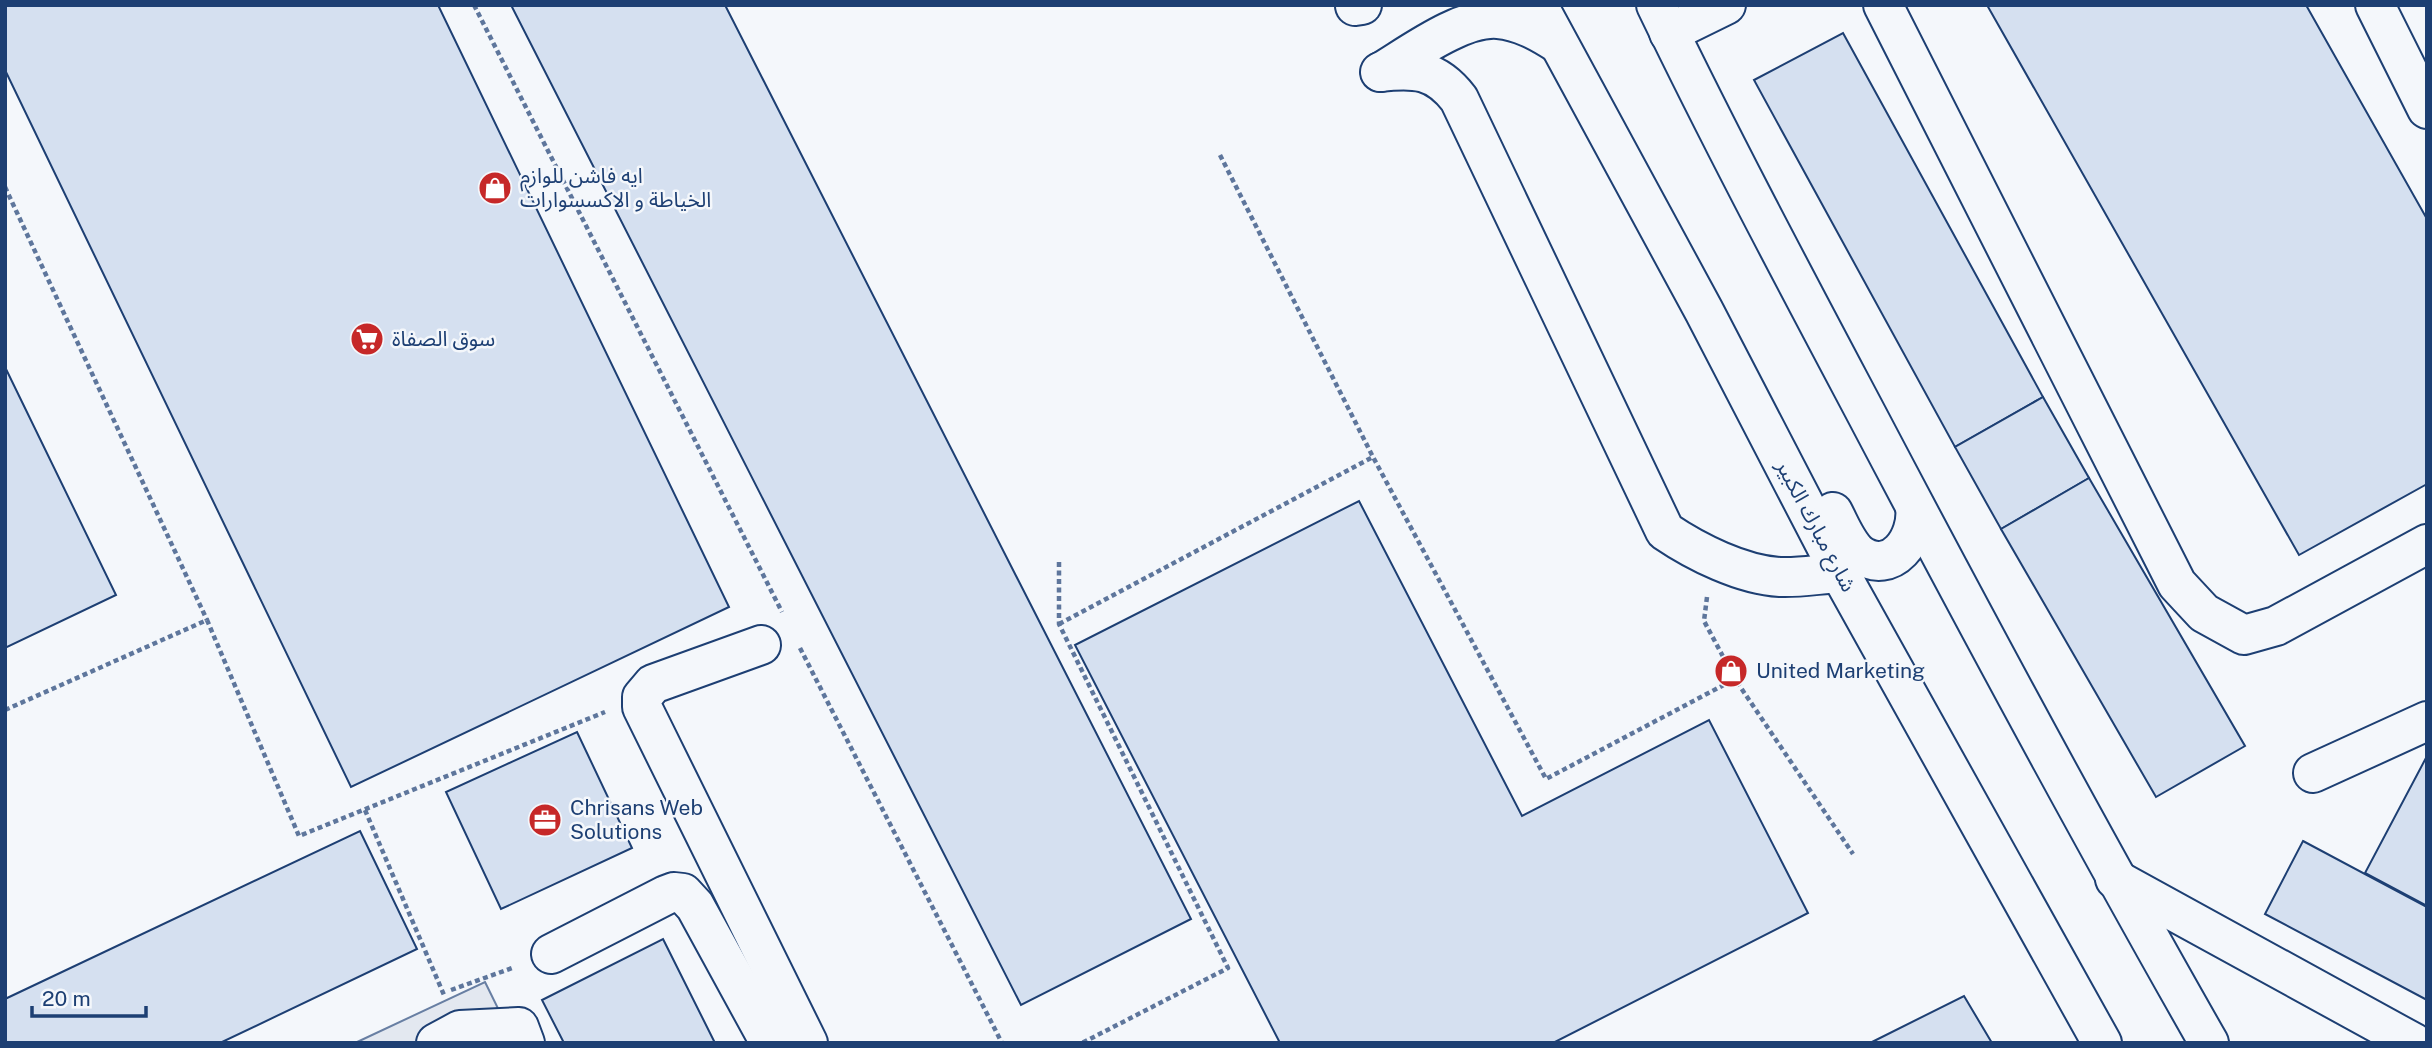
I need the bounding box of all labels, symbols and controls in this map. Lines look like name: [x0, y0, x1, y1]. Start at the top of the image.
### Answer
place label: ايه فاشن للوازم الخياطة و الاكسسوارات: [520, 163, 711, 212]
shop icon: ايه فاشن للوازم الخياطة و الاكسسوارات: [476, 169, 514, 207]
supermarket icon: سوق الصفاة: [348, 320, 386, 358]
place label: سوق الصفاة: [392, 326, 495, 351]
street label: شارع مبارك الكبير: [1768, 455, 1862, 597]
shop icon: United Marketing: [1712, 652, 1750, 690]
place label: United Marketing: [1756, 658, 1925, 683]
place label: Chrisans Web Solutions: [570, 795, 703, 844]
office icon: Chrisans Web Solutions: [526, 801, 564, 839]
scale bar: [32, 974, 145, 1018]
text: 20 m: [42, 986, 91, 1011]

